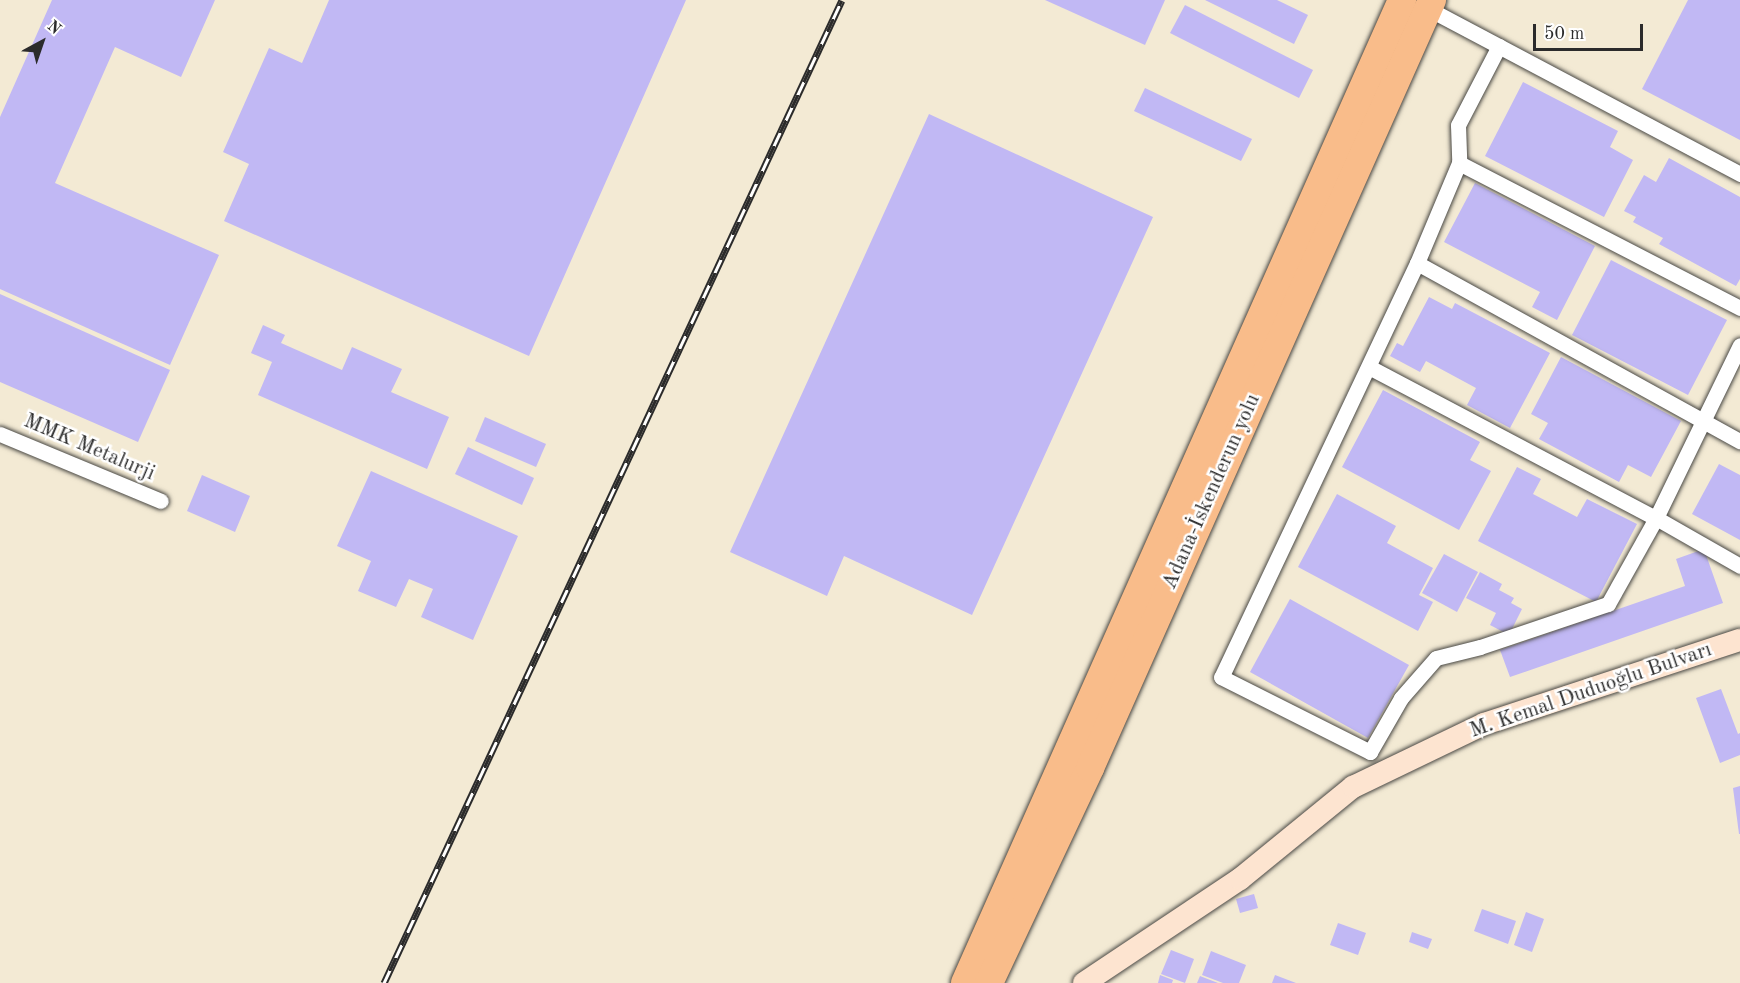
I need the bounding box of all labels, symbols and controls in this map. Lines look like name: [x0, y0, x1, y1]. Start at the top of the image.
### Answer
north arrow: [12, 12, 72, 72]
scale bar: [1536, 12, 1646, 50]
text: N: [44, 18, 63, 38]
text: 50 m: [1544, 25, 1584, 43]
street label: Adana-İskenderun yolu: [1158, 390, 1266, 594]
street label: MMK Metalurji: [20, 409, 158, 487]
street label: M. Kemal Duduoğlu Bulvarı: [1467, 638, 1715, 744]

